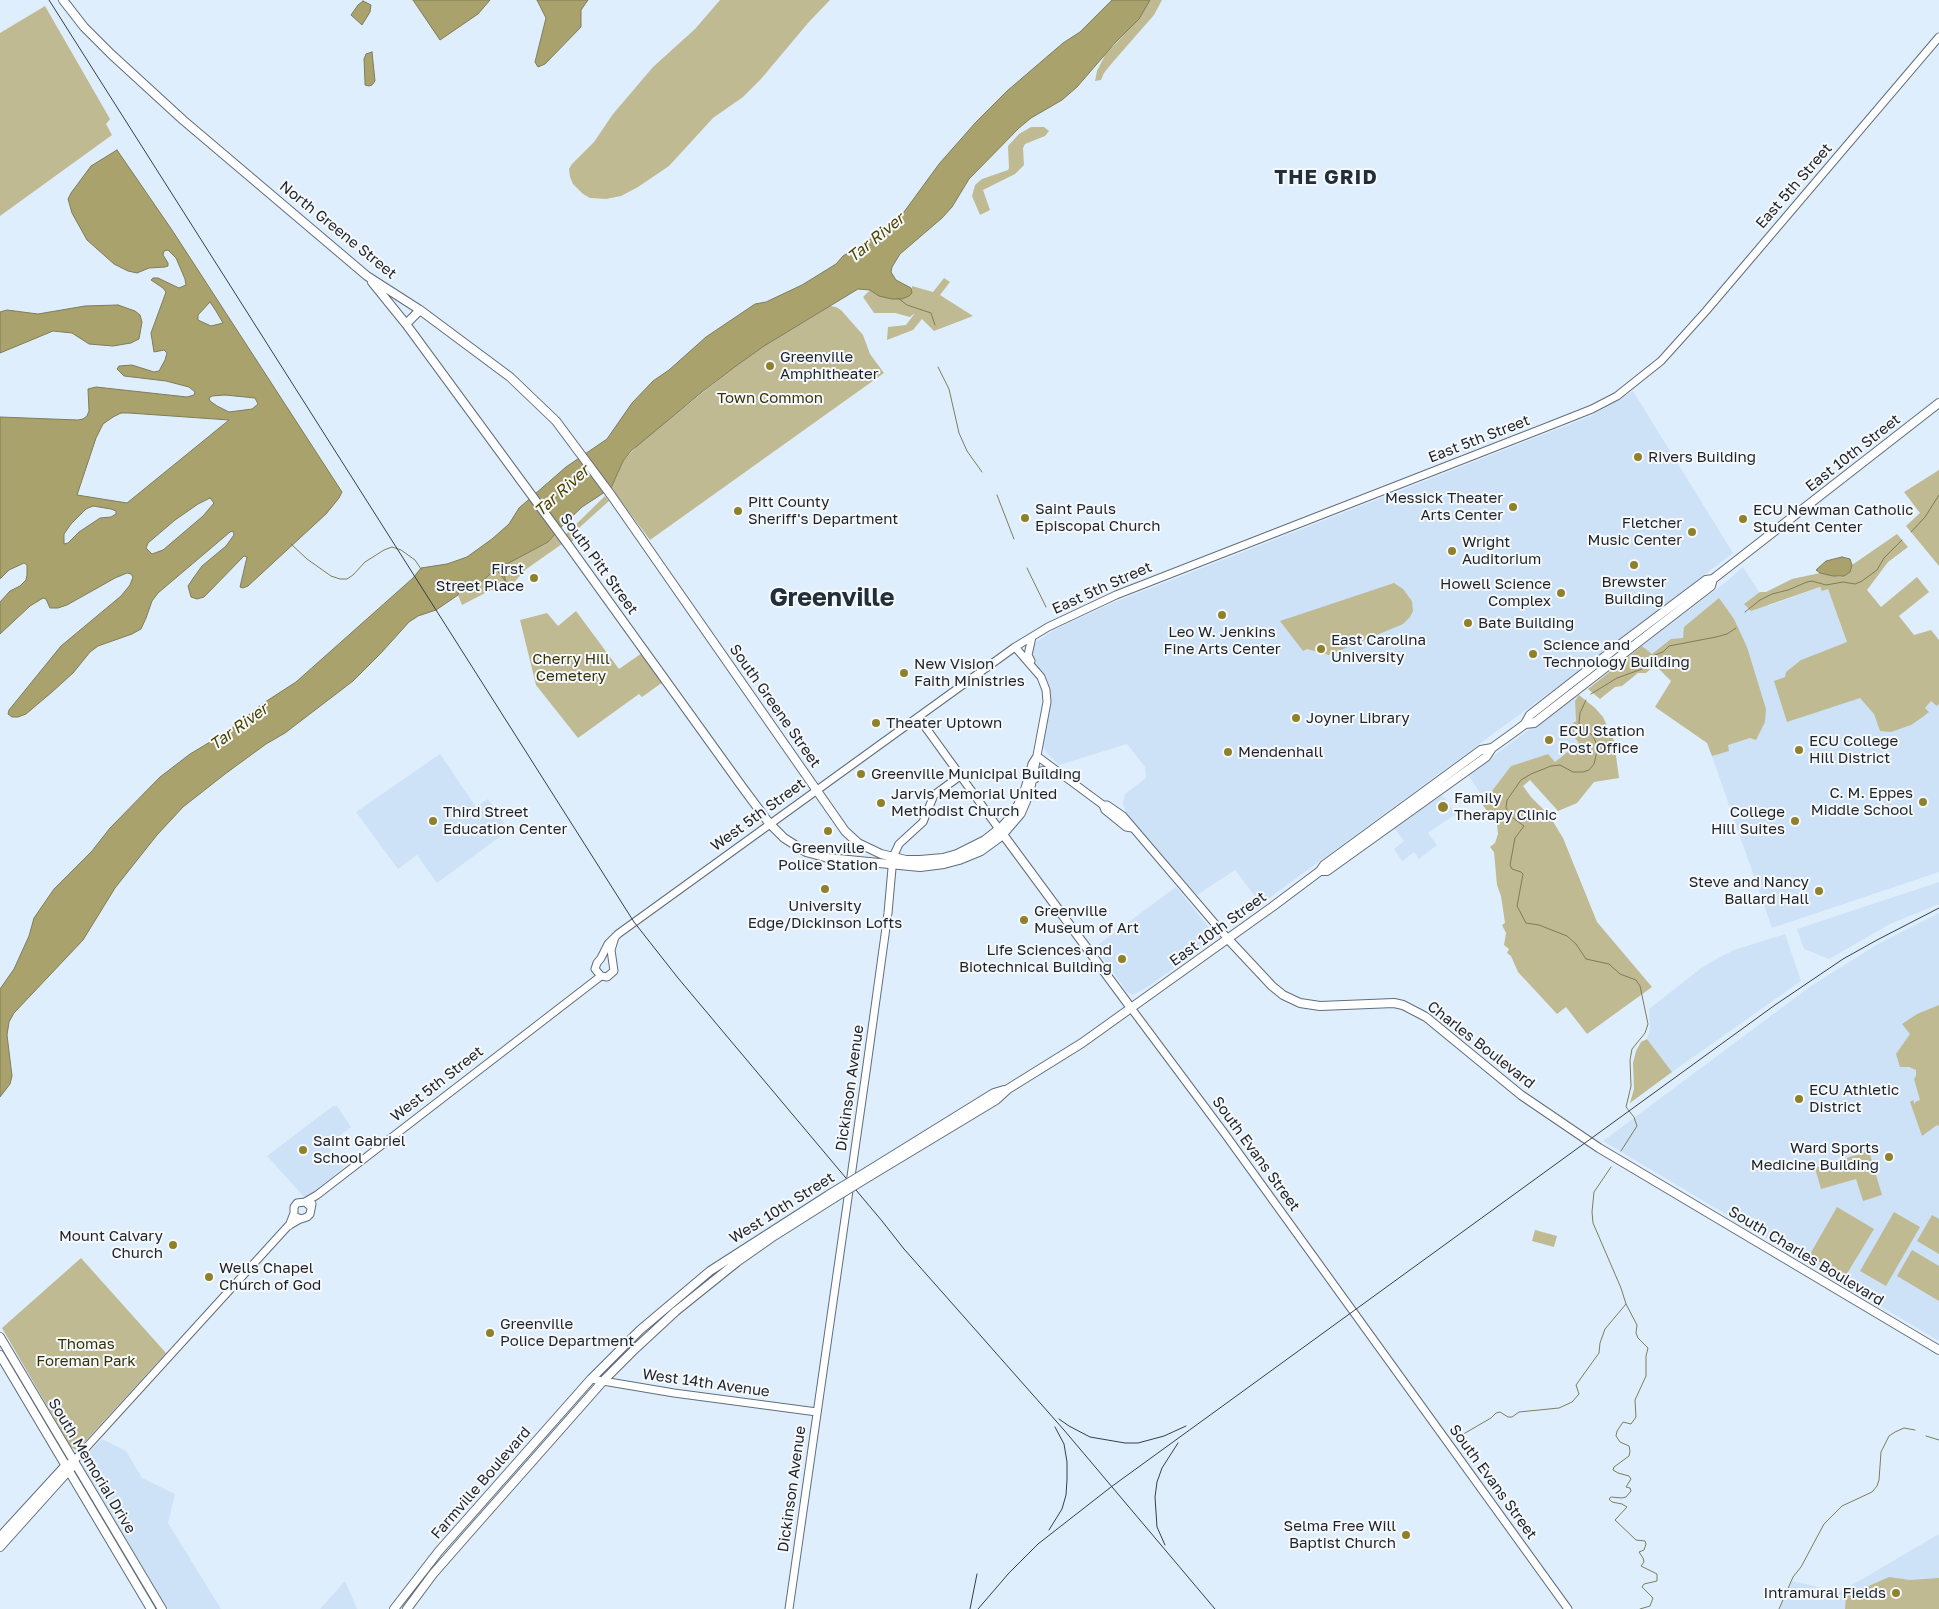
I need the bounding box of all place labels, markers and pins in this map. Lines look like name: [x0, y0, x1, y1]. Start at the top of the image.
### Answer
place label: Greenville Amphitheater: [780, 348, 879, 383]
marker: Greenville Amphitheater: [764, 360, 776, 372]
place label: Rivers Building: [1648, 448, 1756, 466]
marker: Rivers Building: [1632, 451, 1644, 463]
place label: Messick Theater Arts Center: [1385, 489, 1503, 524]
place label: Pitt County Sheriff's Department: [748, 493, 898, 528]
place label: Saint Pauls Episcopal Church: [1035, 500, 1160, 535]
marker: Messick Theater Arts Center: [1507, 501, 1519, 513]
place label: ECU Newman Catholic Student Center: [1753, 501, 1914, 536]
marker: Pitt County Sheriff's Department: [732, 505, 744, 517]
marker: Saint Pauls Episcopal Church: [1019, 512, 1031, 524]
marker: ECU Newman Catholic Student Center: [1737, 513, 1749, 525]
place label: Fletcher Music Center: [1588, 514, 1682, 549]
marker: Fletcher Music Center: [1686, 526, 1698, 538]
place label: Wright Auditorium: [1462, 533, 1541, 568]
marker: Wright Auditorium: [1446, 545, 1458, 557]
marker: Brewster Building: [1628, 559, 1640, 571]
place label: First Street Place: [436, 560, 524, 595]
marker: First Street Place: [528, 572, 540, 584]
place label: Brewster Building: [1602, 573, 1666, 608]
place label: Howell Science Complex: [1440, 575, 1551, 610]
marker: Howell Science Complex: [1555, 587, 1567, 599]
marker: Leo W. Jenkins Fine Arts Center: [1216, 609, 1228, 621]
place label: Bate Building: [1478, 614, 1574, 632]
marker: Bate Building: [1462, 617, 1474, 629]
place label: Leo W. Jenkins Fine Arts Center: [1163, 623, 1281, 658]
place label: East Carolina University: [1331, 631, 1426, 666]
place label: Science and Technology Building: [1543, 636, 1690, 671]
marker: East Carolina University: [1315, 643, 1327, 655]
marker: Science and Technology Building: [1527, 648, 1539, 660]
place label: New Vision Faith Ministries: [914, 655, 1025, 690]
marker: New Vision Faith Ministries: [898, 667, 910, 679]
place label: Joyner Library: [1306, 709, 1410, 727]
marker: Joyner Library: [1290, 712, 1302, 724]
place label: Theater Uptown: [886, 714, 1002, 732]
marker: Theater Uptown: [870, 717, 882, 729]
place label: ECU Station Post Office: [1559, 722, 1645, 757]
place label: ECU College Hill District: [1809, 732, 1898, 767]
marker: ECU Station Post Office: [1543, 734, 1555, 746]
place label: Mendenhall: [1238, 743, 1323, 761]
marker: ECU College Hill District: [1793, 744, 1805, 756]
marker: Mendenhall: [1222, 746, 1234, 758]
place label: Greenville Municipal Building: [871, 765, 1081, 783]
marker: Greenville Municipal Building: [855, 768, 867, 780]
place label: C. M. Eppes Middle School: [1811, 784, 1913, 819]
place label: Jarvis Memorial United Methodist Church: [891, 785, 1057, 820]
place label: Family Therapy Clinic: [1454, 789, 1557, 824]
marker: C. M. Eppes Middle School: [1917, 796, 1929, 808]
marker: Jarvis Memorial United Methodist Church: [875, 797, 887, 809]
marker: Family Therapy Clinic: [1436, 800, 1450, 814]
place label: Third Street Education Center: [443, 803, 567, 838]
place label: College Hill Suites: [1711, 803, 1785, 838]
marker: Third Street Education Center: [427, 815, 439, 827]
marker: College Hill Suites: [1789, 815, 1801, 827]
marker: Greenville Police Station: [822, 825, 834, 837]
place label: Greenville Police Station: [778, 839, 878, 874]
place label: Steve and Nancy Ballard Hall: [1689, 873, 1809, 908]
marker: University Edge/Dickinson Lofts: [819, 883, 831, 895]
marker: Steve and Nancy Ballard Hall: [1813, 885, 1825, 897]
place label: University Edge/Dickinson Lofts: [748, 897, 902, 932]
place label: Greenville Museum of Art: [1034, 902, 1139, 937]
marker: Greenville Museum of Art: [1018, 914, 1030, 926]
place label: Life Sciences and Biotechnical Building: [959, 941, 1112, 976]
marker: Life Sciences and Biotechnical Building: [1116, 953, 1128, 965]
place label: ECU Athletic District: [1809, 1081, 1899, 1116]
marker: ECU Athletic District: [1793, 1093, 1805, 1105]
place label: Saint Gabriel School: [313, 1132, 406, 1167]
place label: Ward Sports Medicine Building: [1751, 1139, 1879, 1174]
marker: Saint Gabriel School: [297, 1144, 309, 1156]
marker: Ward Sports Medicine Building: [1883, 1151, 1895, 1163]
place label: Mount Calvary Church: [59, 1227, 163, 1262]
marker: Mount Calvary Church: [167, 1239, 179, 1251]
place label: Wells Chapel Church of God: [219, 1259, 321, 1294]
marker: Wells Chapel Church of God: [203, 1271, 215, 1283]
place label: Greenville Police Department: [500, 1315, 634, 1350]
marker: Greenville Police Department: [484, 1327, 496, 1339]
place label: Selma Free Will Baptist Church: [1284, 1517, 1396, 1552]
marker: Selma Free Will Baptist Church: [1400, 1529, 1412, 1541]
place label: Intramural Fields: [1763, 1584, 1886, 1602]
marker: Intramural Fields: [1890, 1587, 1902, 1599]

